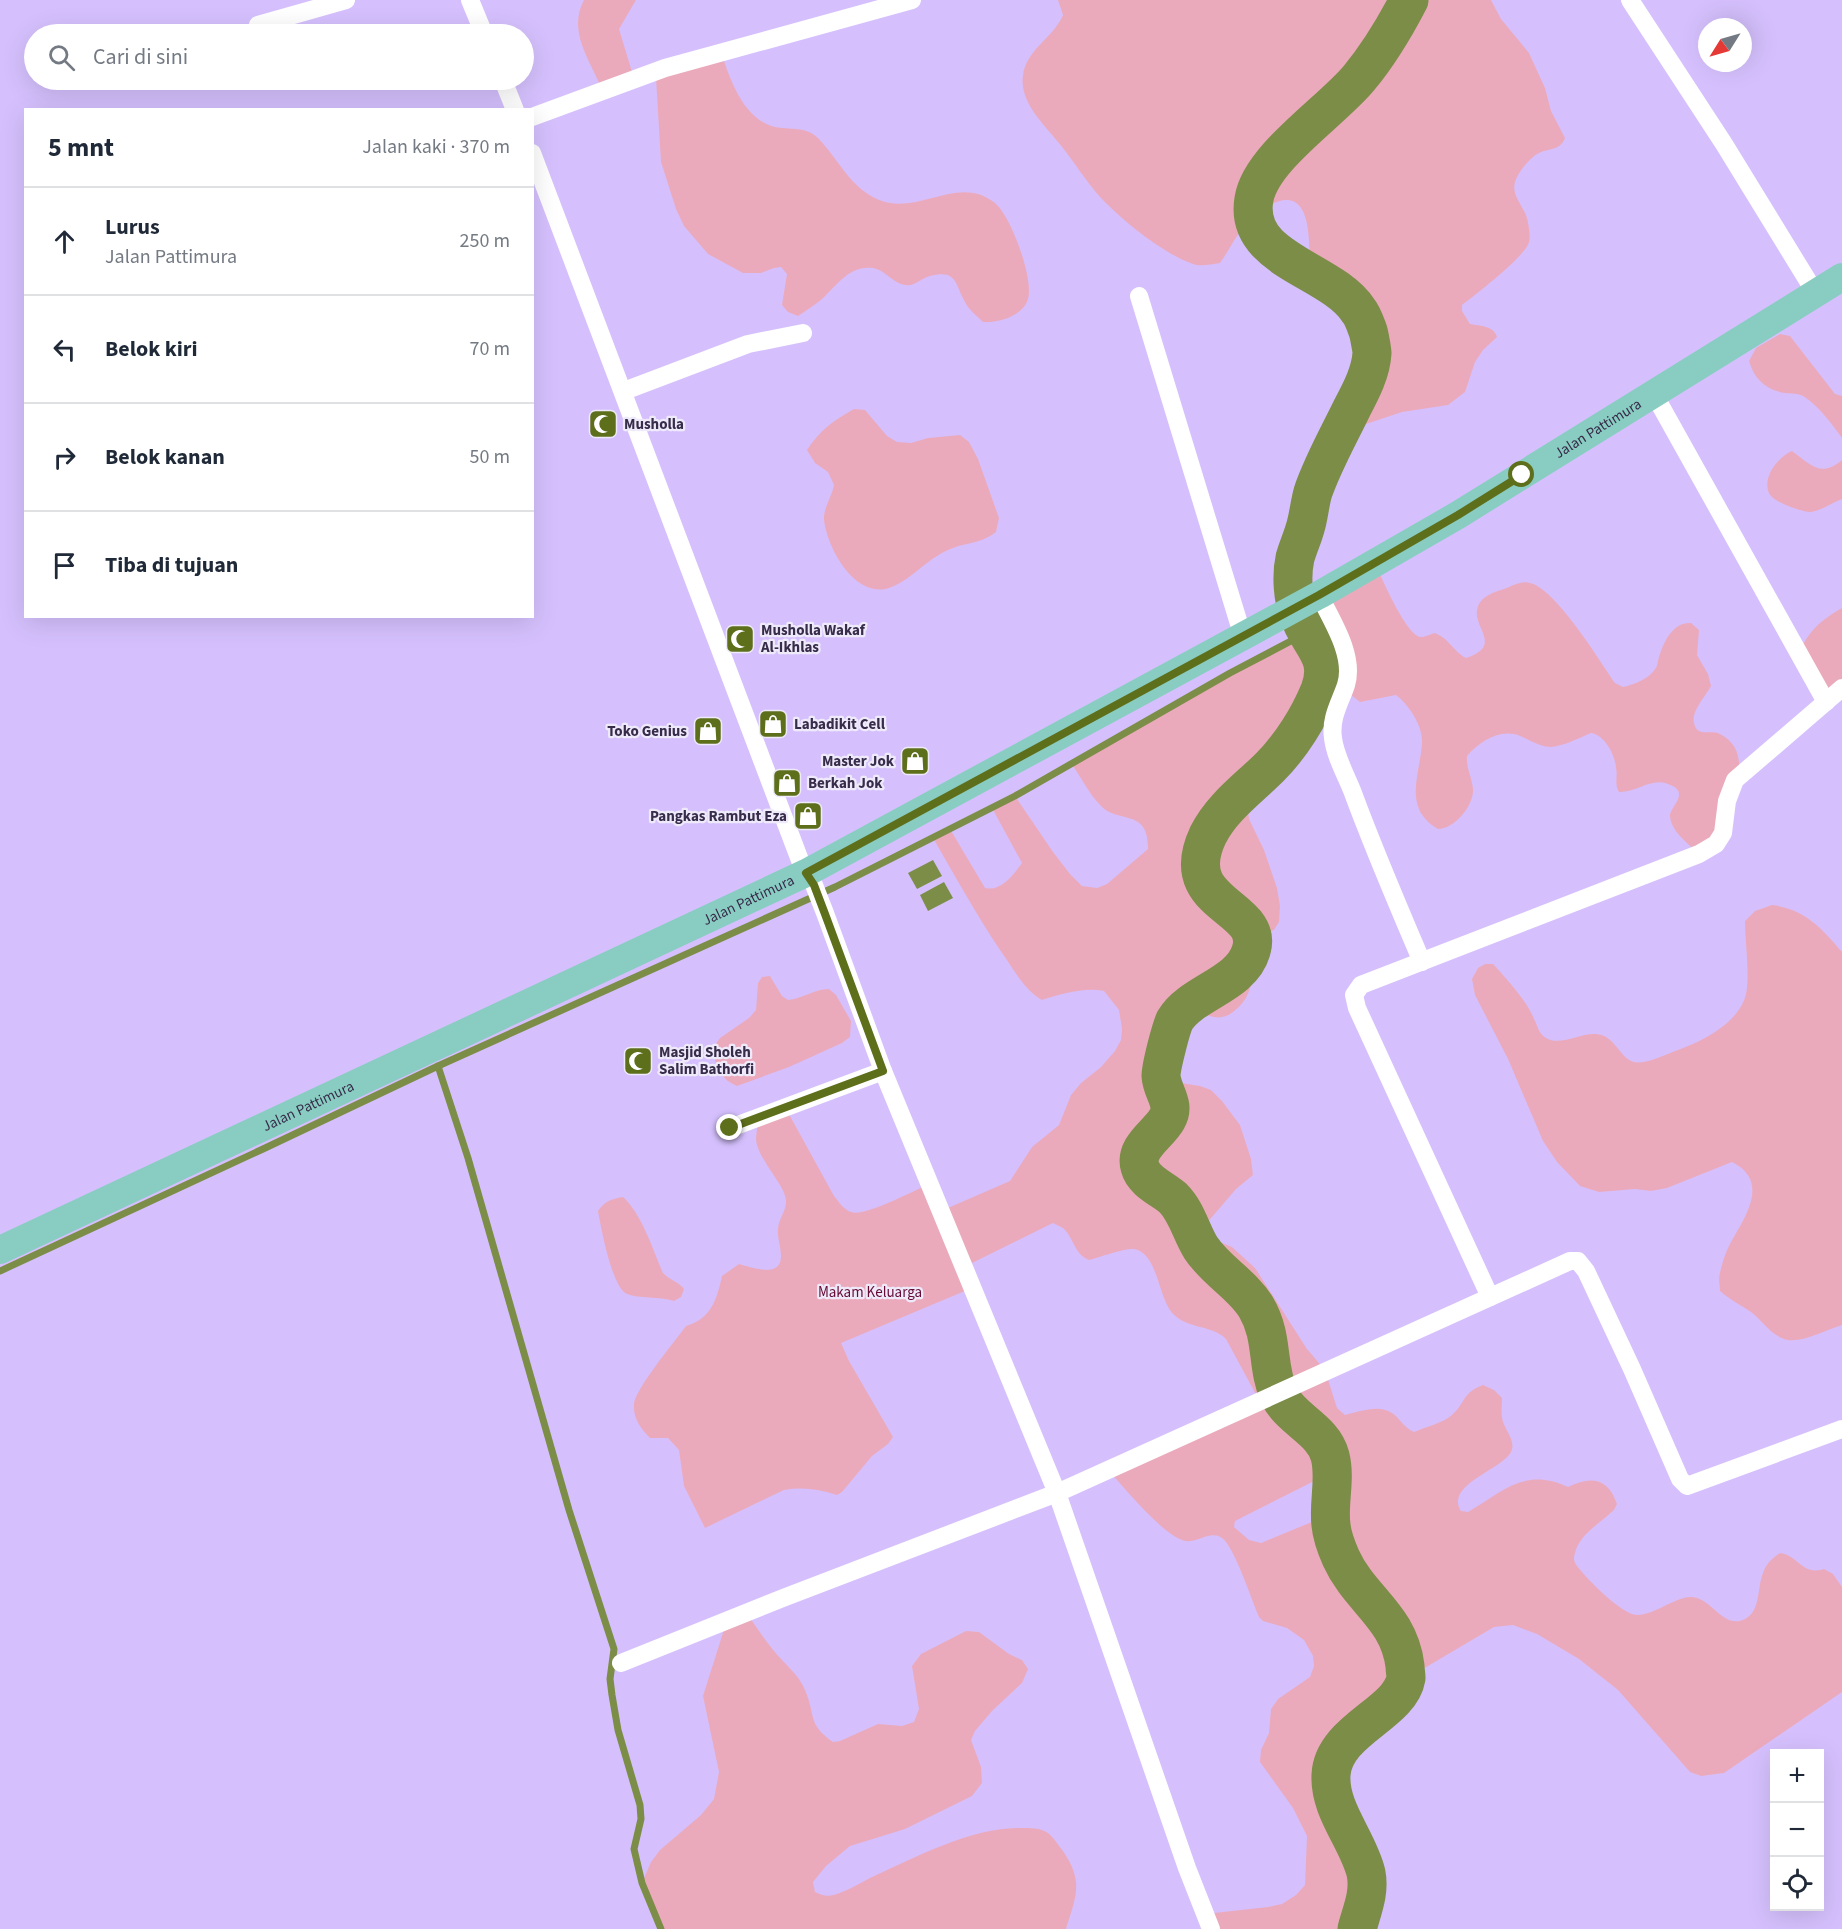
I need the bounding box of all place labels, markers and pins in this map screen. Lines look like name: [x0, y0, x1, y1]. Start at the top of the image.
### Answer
mosque icon: Musholla: [587, 408, 619, 440]
place label: Musholla: [624, 414, 684, 435]
place label: Musholla Wakaf Al-Ikhlas: [760, 620, 866, 658]
mosque icon: Musholla Wakaf Al-Ikhlas: [724, 623, 756, 655]
shop icon: Labadikit Cell: [757, 708, 789, 740]
place label: Labadikit Cell: [794, 714, 886, 735]
shop icon: Toko Genius: [692, 715, 724, 747]
place label: Toko Genius: [607, 721, 687, 742]
shop icon: Master Jok: [899, 745, 931, 777]
place label: Master Jok: [822, 751, 895, 772]
shop icon: Berkah Jok: [771, 767, 803, 799]
place label: Berkah Jok: [808, 773, 883, 794]
shop icon: Pangkas Rambut Eza: [792, 800, 824, 832]
place label: Pangkas Rambut Eza: [650, 806, 787, 827]
place label: Masjid Sholeh Salim Bathorfi: [659, 1042, 754, 1080]
mosque icon: Masjid Sholeh Salim Bathorfi: [622, 1045, 654, 1077]

